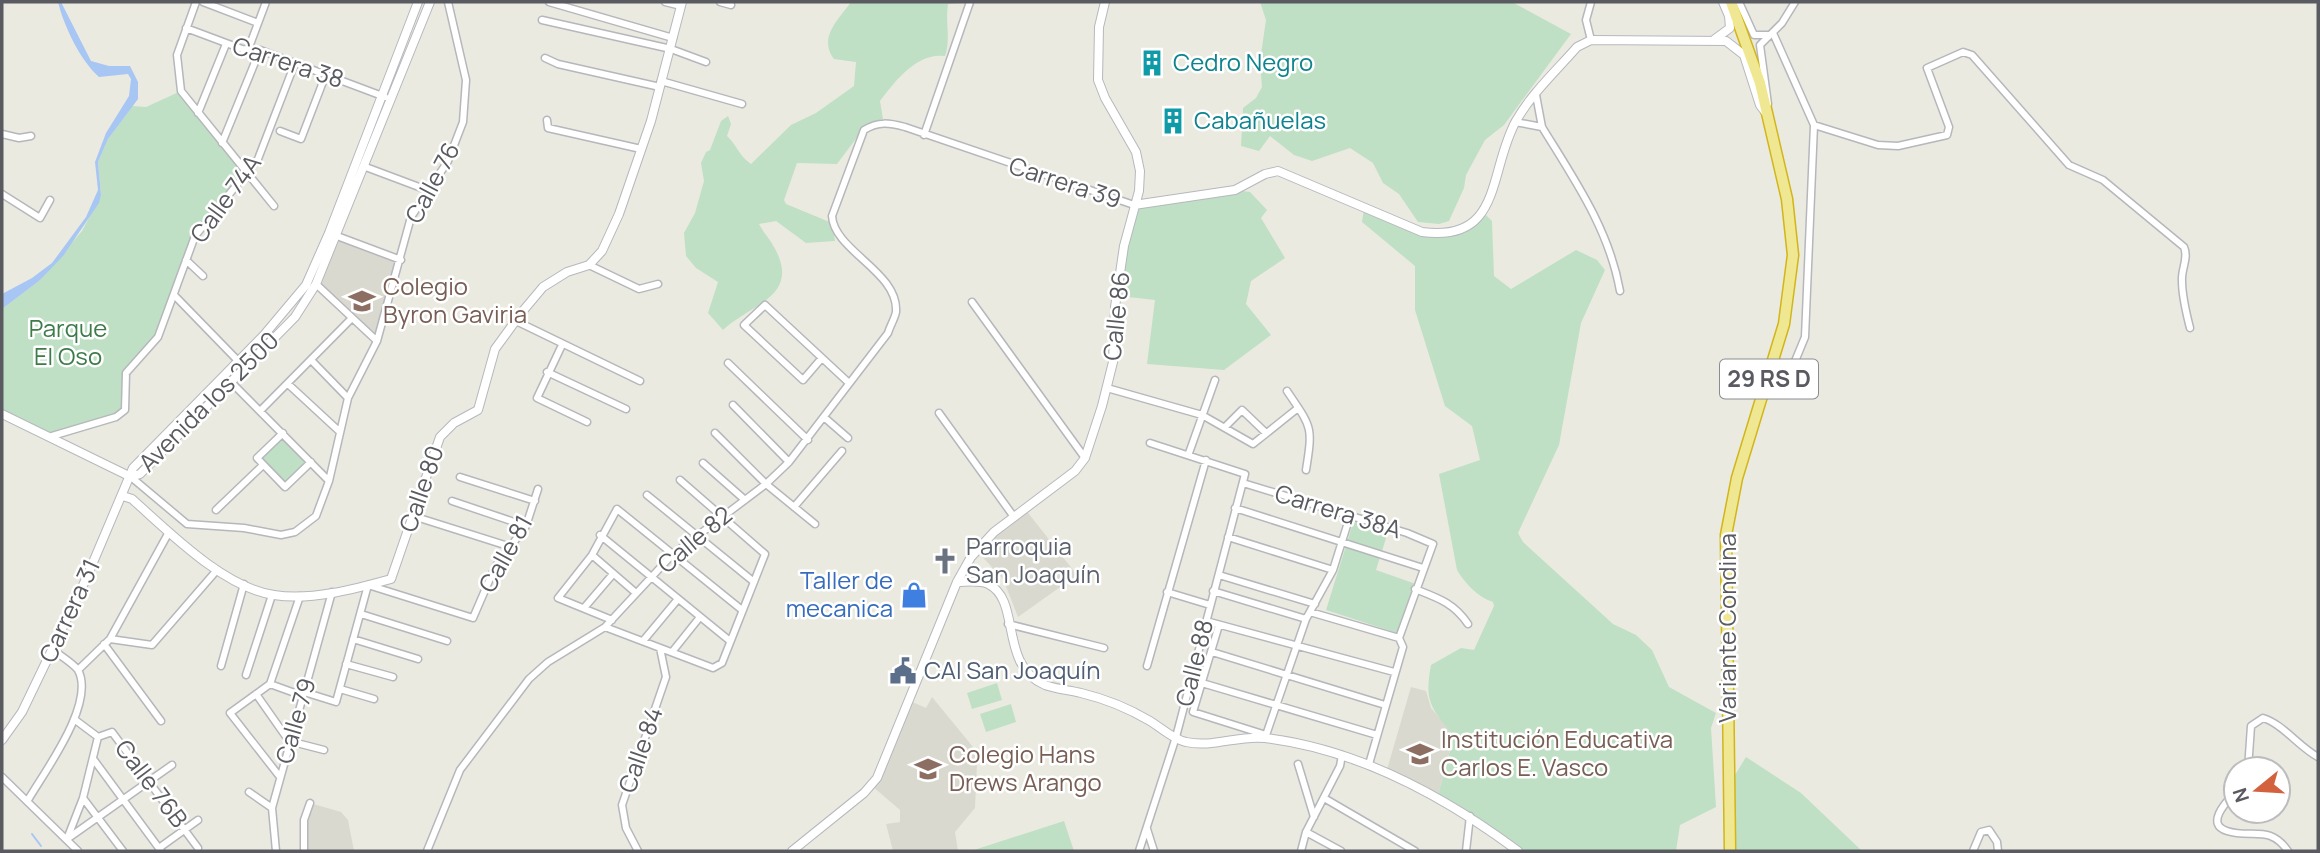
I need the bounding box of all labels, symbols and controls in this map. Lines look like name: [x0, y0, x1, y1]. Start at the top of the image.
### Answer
street label: Carrera 38: [229, 28, 348, 95]
place label: Cedro Negro: [1173, 45, 1313, 78]
building icon: Cedro Negro: [1137, 48, 1167, 78]
place label: Cabañuelas: [1194, 103, 1326, 136]
building icon: Cabañuelas: [1158, 106, 1188, 136]
street label: Calle 76: [397, 136, 467, 229]
street label: Calle 74A: [182, 147, 268, 249]
street label: Carrera 39: [1005, 148, 1126, 215]
place label: Colegio Byron Gaviria: [383, 269, 527, 330]
street label: Calle 86: [1094, 270, 1137, 362]
school or university icon: Colegio Byron Gaviria: [347, 286, 377, 316]
park label: Parque El Oso: [29, 311, 107, 372]
street label: Avenida los 2500: [131, 324, 285, 478]
road number: 29 RS D: [1720, 360, 1818, 398]
street label: Calle 80: [390, 441, 451, 536]
street label: Carrera 38A: [1271, 476, 1406, 545]
street label: Calle 82: [650, 498, 738, 580]
street label: Calle 81: [470, 509, 539, 598]
place label: Parroquia San Joaquín: [966, 529, 1100, 590]
street label: Variante Condina: [1710, 533, 1743, 723]
church icon: Parroquia San Joaquín: [930, 546, 960, 576]
street label: Carrera 31: [30, 553, 107, 667]
place label: Taller de mecanica: [786, 563, 893, 624]
shop icon: Taller de mecanica: [899, 580, 929, 610]
street label: Calle 88: [1167, 616, 1220, 710]
place label: CAI San Joaquín: [924, 653, 1100, 686]
public building icon: CAI San Joaquín: [888, 656, 918, 686]
street label: Calle 79: [267, 674, 322, 767]
street label: Calle 84: [610, 702, 670, 797]
place label: Institución Educativa Carlos E. Vasco: [1441, 722, 1673, 783]
street label: Calle 76B: [108, 732, 196, 834]
place label: Colegio Hans Drews Arango: [949, 737, 1102, 798]
school or university icon: Institución Educativa Carlos E. Vasco: [1405, 739, 1435, 769]
school or university icon: Colegio Hans Drews Arango: [913, 754, 943, 784]
north arrow: [2222, 755, 2292, 825]
text: N: [2226, 785, 2255, 806]

